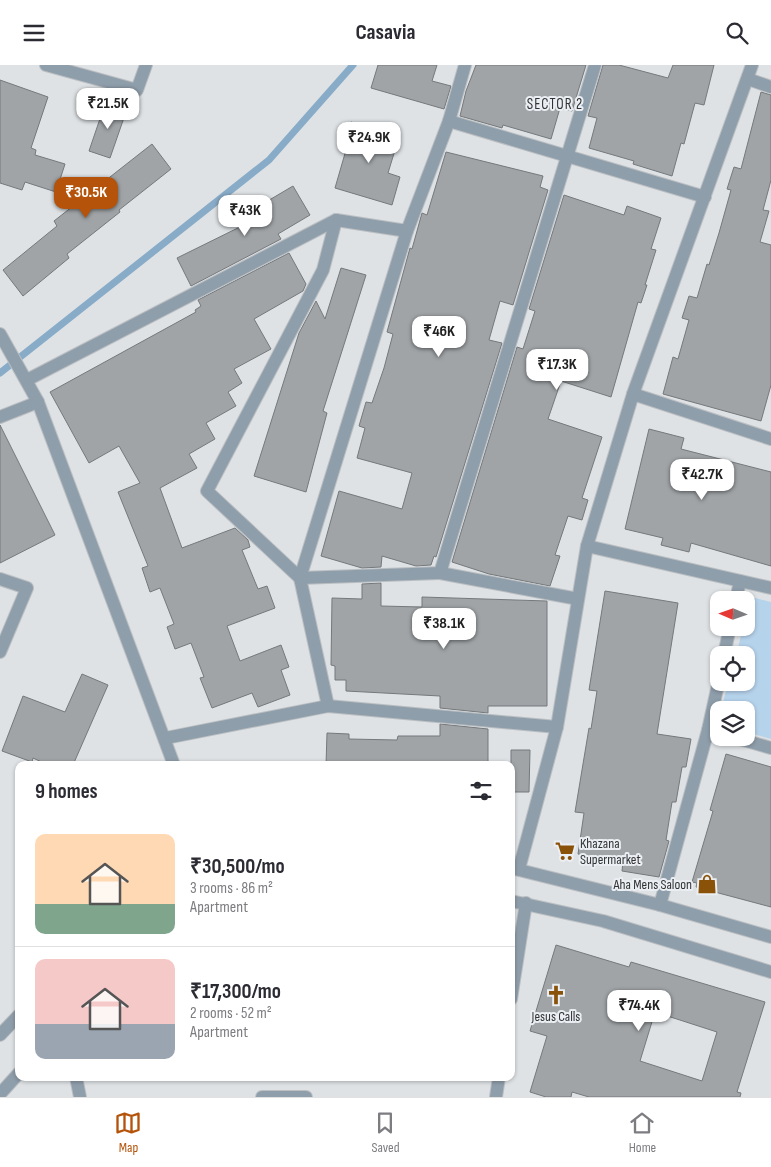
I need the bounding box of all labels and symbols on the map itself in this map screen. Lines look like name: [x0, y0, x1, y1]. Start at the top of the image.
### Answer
pin: ₹21.5K: [67, 87, 149, 130]
district label: SECTOR 2: [527, 95, 583, 114]
pin: ₹24.9K: [328, 121, 410, 164]
pin: ₹30.5K: [45, 177, 127, 219]
pin: ₹43K: [215, 195, 275, 237]
pin: ₹46K: [409, 315, 469, 358]
pin: ₹17.3K: [516, 349, 598, 391]
pin: ₹42.7K: [661, 459, 743, 501]
north arrow: [710, 591, 755, 636]
pin: ₹38.1K: [403, 607, 485, 650]
place label: Khazana Supermarket: [580, 835, 641, 868]
supermarket icon: Khazana Supermarket: [554, 840, 576, 862]
shop icon: Aha Mens Saloon: [696, 873, 718, 895]
place label: Aha Mens Saloon: [612, 876, 692, 893]
church icon: Jesus Calls: [545, 984, 567, 1006]
pin: ₹74.4K: [598, 989, 680, 1032]
place label: Jesus Calls: [531, 1008, 580, 1025]

